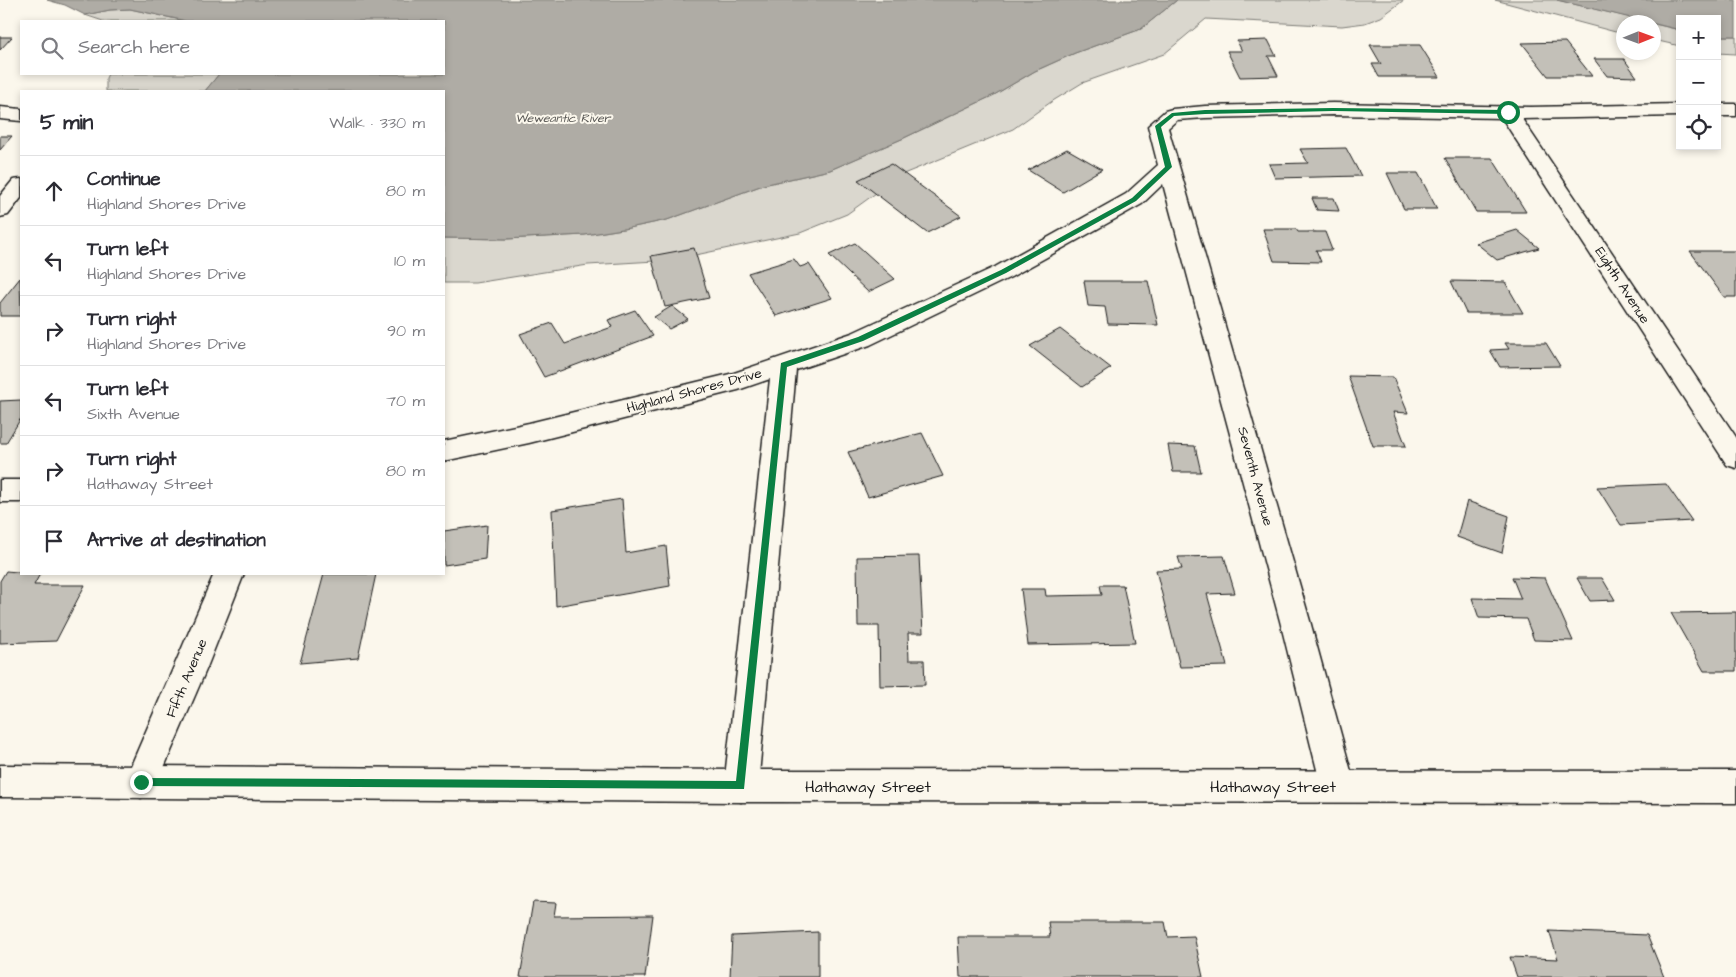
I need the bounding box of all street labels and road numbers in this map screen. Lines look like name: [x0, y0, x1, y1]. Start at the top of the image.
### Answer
street label: Eighth Avenue: [1590, 243, 1655, 328]
street label: Highland Shores Drive: [624, 363, 765, 419]
street label: Seventh Avenue: [1232, 424, 1278, 529]
street label: Fifth Avenue: [161, 636, 213, 721]
street label: Hathaway Street: [805, 776, 932, 799]
street label: Hathaway Street: [1210, 776, 1337, 799]

